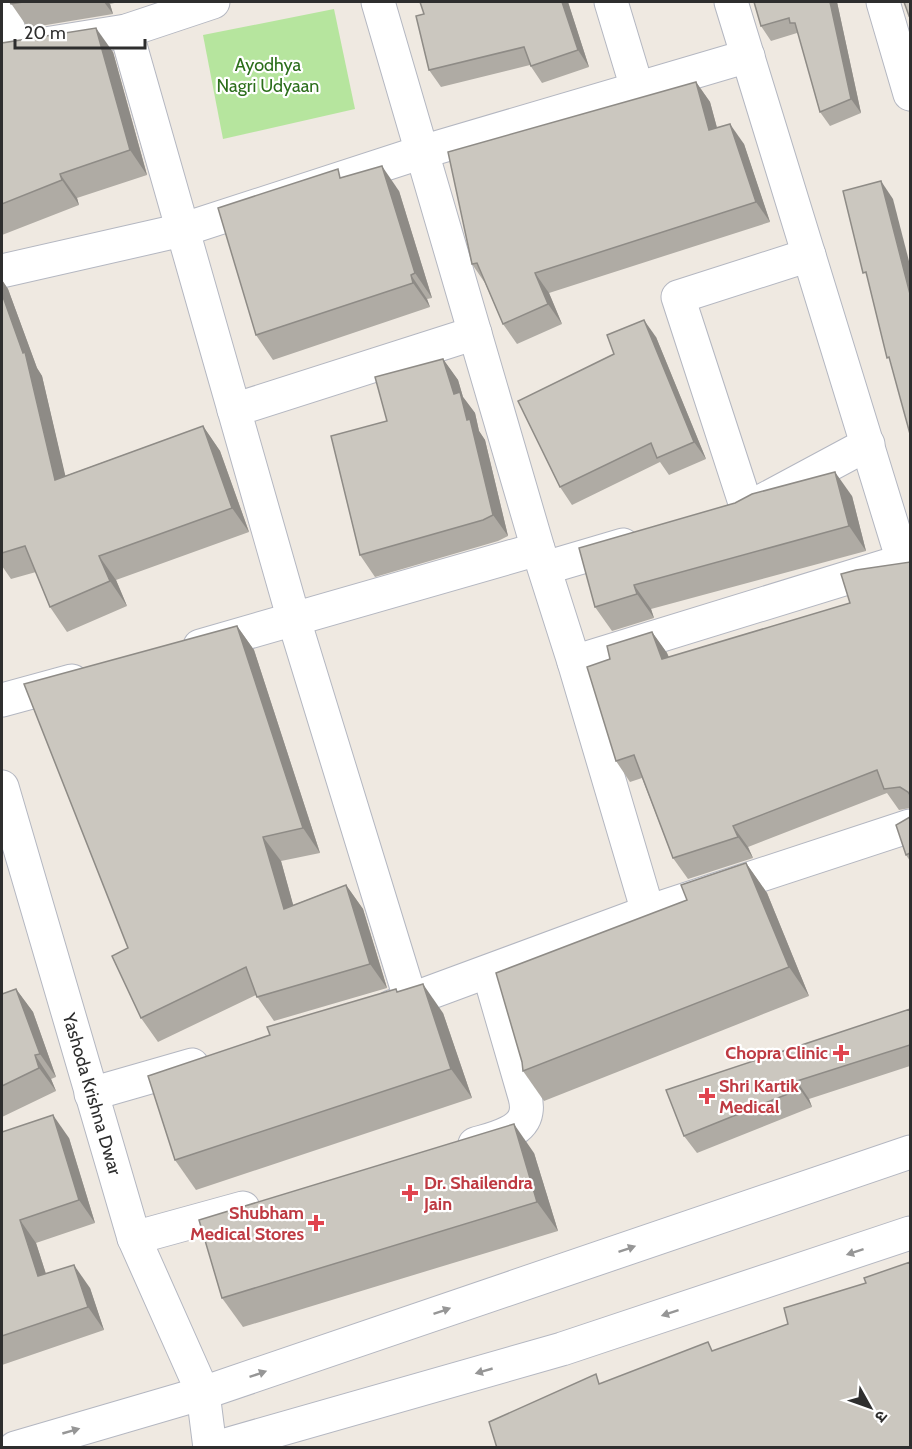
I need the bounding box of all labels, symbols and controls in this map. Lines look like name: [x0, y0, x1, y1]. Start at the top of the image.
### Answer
scale bar: [15, 12, 146, 50]
text: 20 m: [24, 22, 66, 44]
park label: Ayodhya Nagri Udyaan: [217, 54, 319, 97]
street label: Yashoda Krishna Dwar: [58, 1010, 126, 1178]
place label: Chopra Clinic: [725, 1042, 828, 1064]
marker: Chopra Clinic: [832, 1044, 850, 1062]
place label: Shri Kartik Medical: [719, 1075, 799, 1118]
marker: Shri Kartik Medical: [700, 1089, 714, 1103]
place label: Dr. Shailendra Jain: [423, 1172, 533, 1215]
marker: Dr. Shailendra Jain: [401, 1184, 419, 1202]
place label: Shubham Medical Stores: [190, 1202, 304, 1245]
marker: Shubham Medical Stores: [309, 1216, 323, 1230]
one-way arrow: [618, 1243, 636, 1253]
one-way arrow: [846, 1248, 864, 1257]
one-way arrow: [433, 1306, 451, 1316]
one-way arrow: [661, 1309, 679, 1319]
one-way arrow: [475, 1367, 493, 1376]
one-way arrow: [249, 1369, 267, 1378]
north arrow: [840, 1377, 900, 1437]
text: उ: [870, 1407, 891, 1426]
one-way arrow: [62, 1426, 80, 1435]

